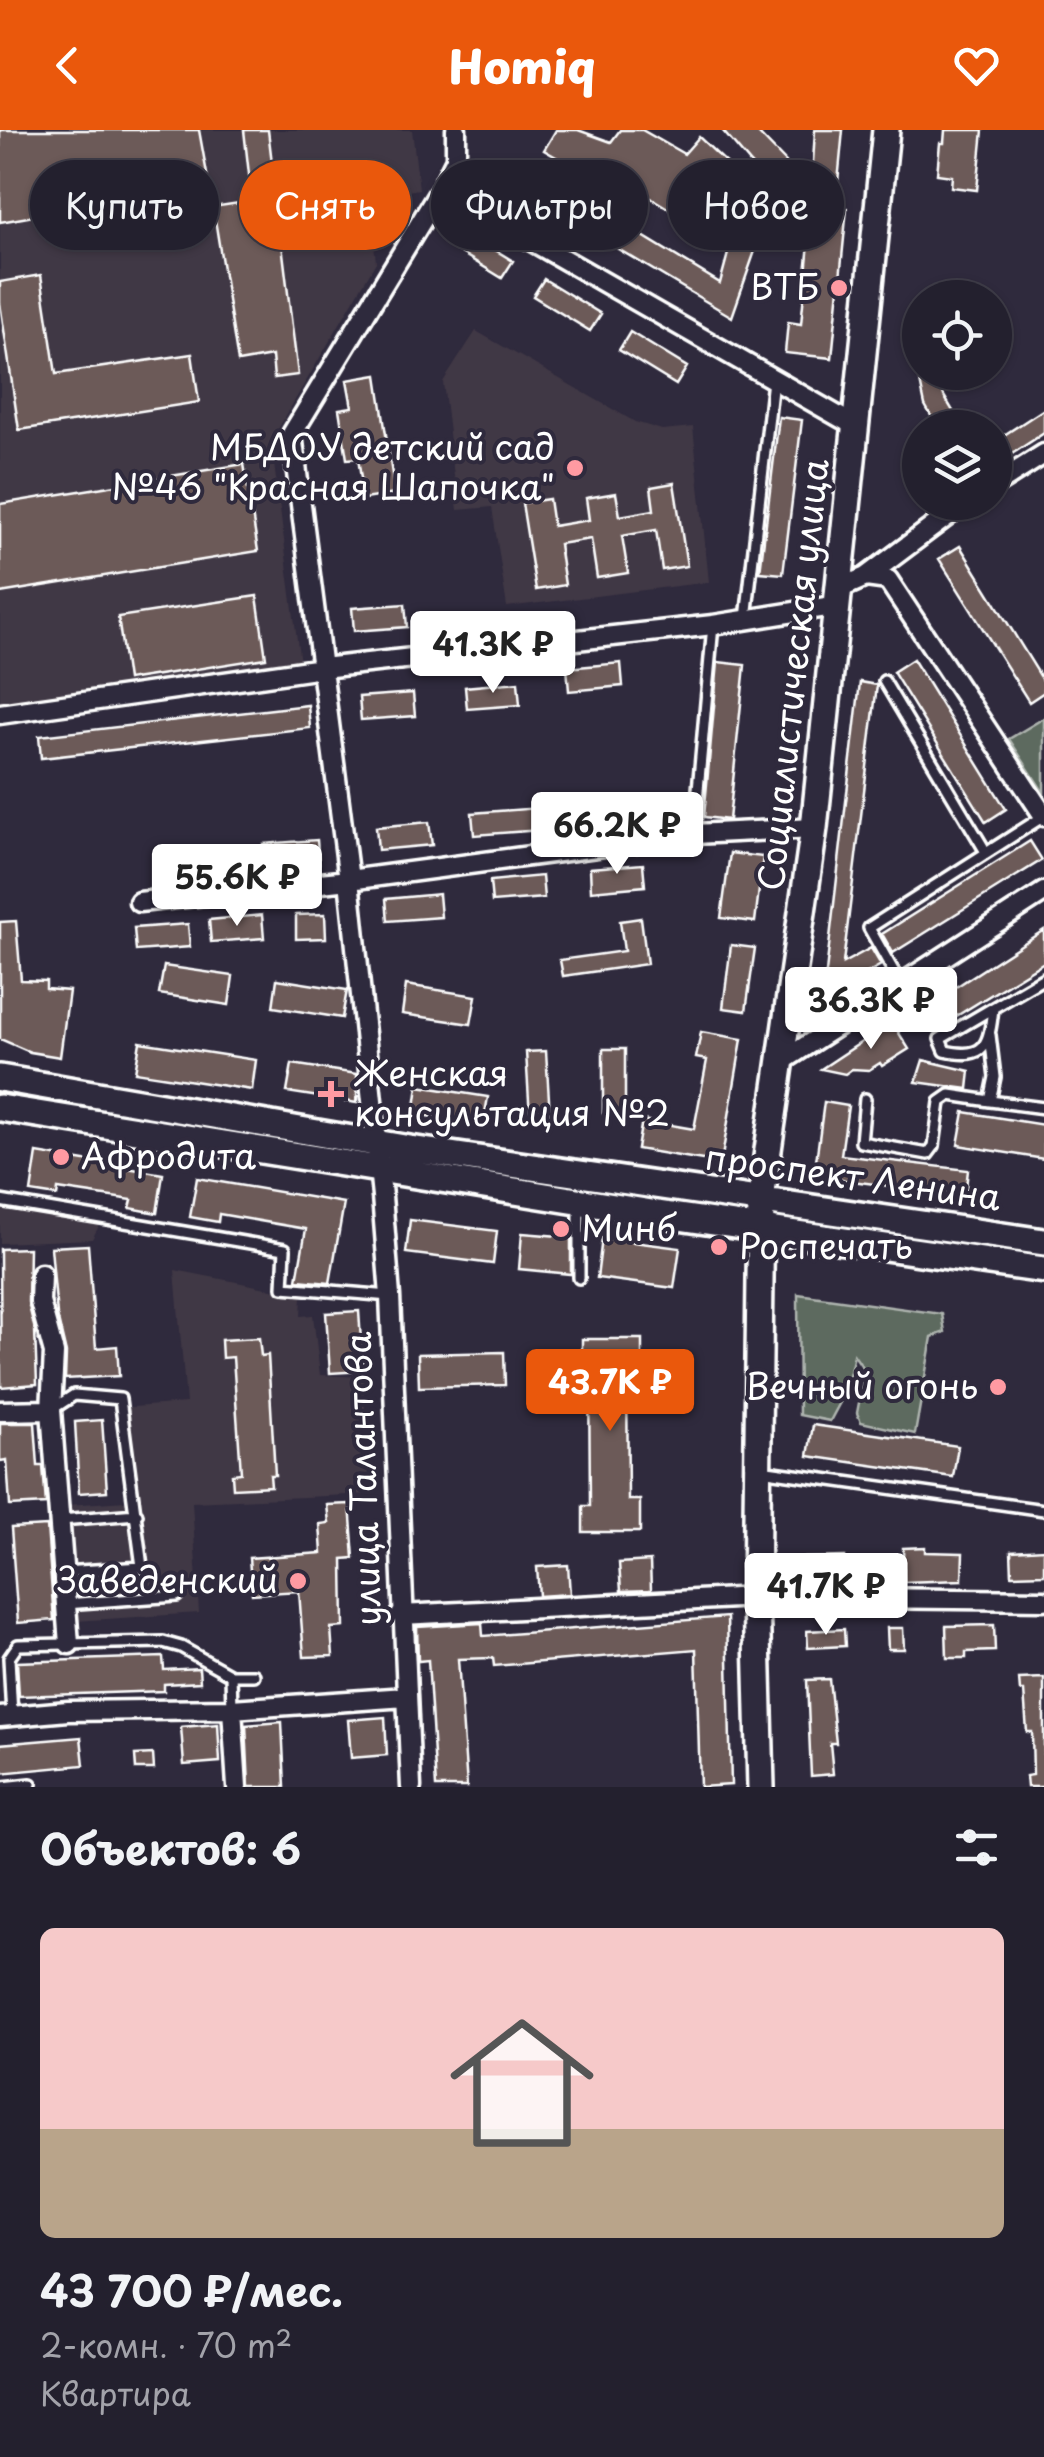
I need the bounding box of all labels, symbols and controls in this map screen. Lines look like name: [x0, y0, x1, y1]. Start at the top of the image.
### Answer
text: Homiq: [449, 31, 595, 99]
icon: back: [40, 38, 95, 93]
icon: heart: [949, 38, 1004, 93]
chip: Купить: [30, 160, 219, 250]
chip: Снять: [239, 160, 411, 250]
chip: Фильтры: [431, 160, 648, 250]
chip: Новое: [668, 160, 844, 250]
place label: ВТБ: [750, 259, 819, 312]
marker: ВТБ: [828, 277, 850, 299]
map controls: [902, 280, 1012, 520]
button: locate: [902, 280, 1012, 390]
button: layers: [902, 410, 1012, 520]
place label: МБДОУ детский сад №46 "Красная Шапочка": [111, 419, 555, 512]
street label: Социалистическая улица: [742, 456, 841, 893]
marker: МБДОУ детский сад №46 "Красная Шапочка": [564, 457, 586, 479]
pin: 41.3K ₽: [401, 611, 585, 696]
text: 41.3K ₽: [432, 619, 554, 667]
pin: 66.2K ₽: [525, 792, 709, 877]
text: 66.2K ₽: [553, 800, 681, 848]
pin: 55.6K ₽: [145, 844, 329, 929]
text: 55.6K ₽: [174, 852, 300, 900]
pin: 36.3K ₽: [779, 967, 963, 1052]
text: 36.3K ₽: [807, 975, 935, 1023]
place label: Женская консультация №2: [354, 1045, 670, 1138]
marker: Женская консультация №2: [318, 1081, 344, 1107]
place label: Афродита: [81, 1128, 256, 1181]
street label: проспект Ленина: [702, 1129, 1005, 1223]
marker: Афродита: [50, 1146, 72, 1168]
place label: Минб: [581, 1200, 677, 1253]
marker: Минб: [550, 1218, 572, 1240]
place label: Роспечать: [739, 1218, 913, 1271]
marker: Роспечать: [708, 1236, 730, 1258]
street label: улица Талантова: [330, 1331, 393, 1627]
pin: 43.7K ₽: [518, 1349, 702, 1434]
text: 43.7K ₽: [548, 1357, 672, 1405]
place label: Вечный огонь: [745, 1358, 978, 1411]
marker: Вечный огонь: [987, 1376, 1009, 1398]
place label: Заведенский: [57, 1552, 278, 1605]
pin: 41.7K ₽: [734, 1553, 918, 1638]
text: 41.7K ₽: [767, 1561, 885, 1609]
marker: Заведенский: [287, 1570, 309, 1592]
text: Объектов: 6: [40, 1816, 301, 1879]
icon: filters: [949, 1820, 1004, 1875]
icon: home: [432, 1993, 612, 2173]
text: 43 700 ₽/мес.: [40, 2258, 343, 2321]
text: 2-комн. · 70 m²: [40, 2321, 292, 2369]
text: Квартира: [40, 2369, 191, 2417]

